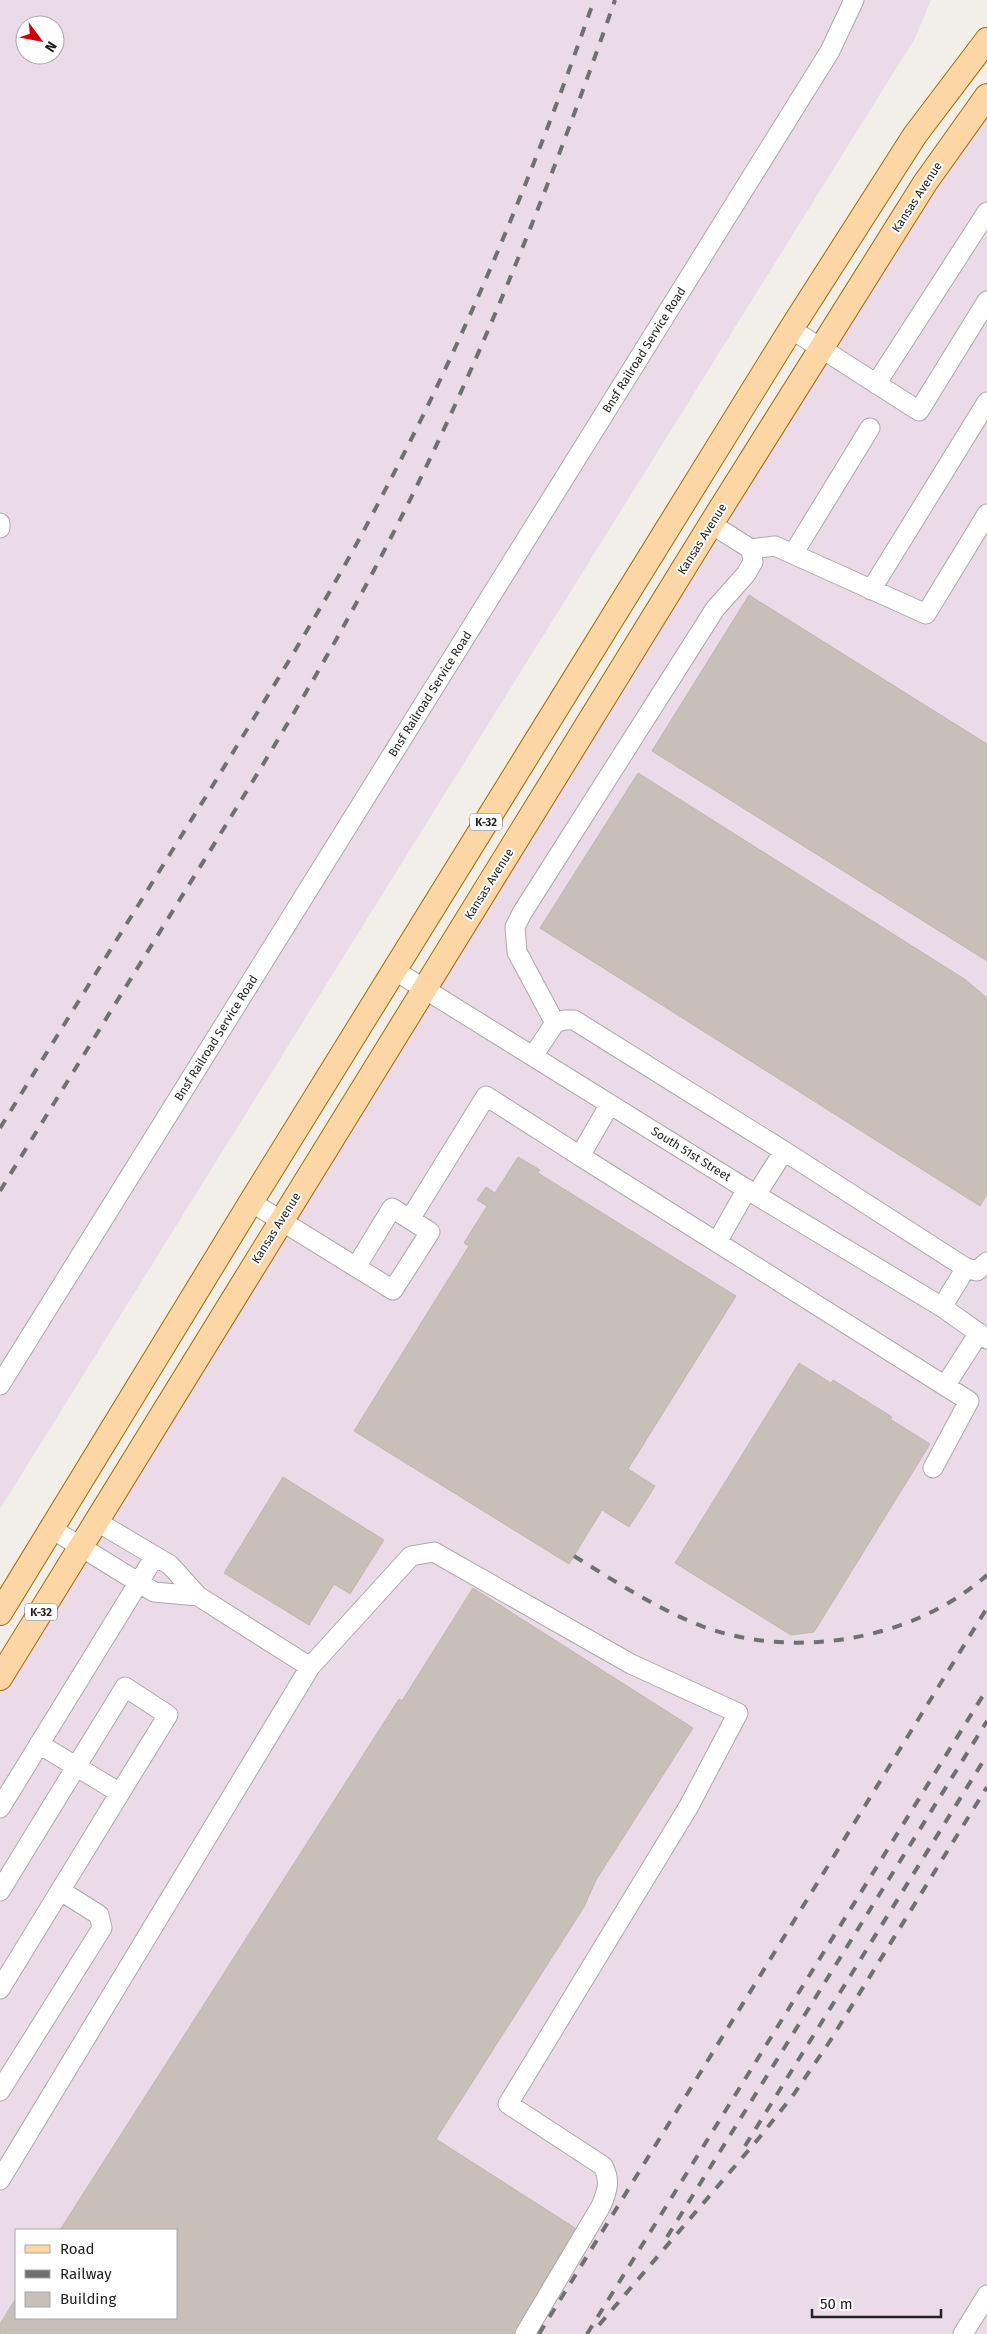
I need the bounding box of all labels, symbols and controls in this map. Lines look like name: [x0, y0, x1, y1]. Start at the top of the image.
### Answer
north arrow: [15, 15, 65, 65]
text: N: [41, 38, 60, 55]
street label: Kansas Avenue: [889, 159, 945, 235]
street label: Bnsf Railroad Service Road: [599, 285, 689, 415]
street label: Kansas Avenue: [675, 501, 729, 577]
street label: Bnsf Railroad Service Road: [385, 629, 475, 759]
road number: K-32: [470, 814, 502, 830]
street label: Kansas Avenue: [462, 846, 516, 922]
street label: Bnsf Railroad Service Road: [171, 973, 261, 1103]
street label: South 51st Street: [649, 1124, 734, 1184]
street label: Kansas Avenue: [249, 1190, 303, 1266]
road number: K-32: [25, 1604, 57, 1620]
legend: [15, 2229, 178, 2319]
text: Road: [60, 2240, 95, 2258]
text: Railway: [60, 2265, 112, 2283]
scale bar: [812, 2286, 941, 2318]
text: Building: [60, 2290, 116, 2308]
text: 50 m: [820, 2295, 853, 2313]

